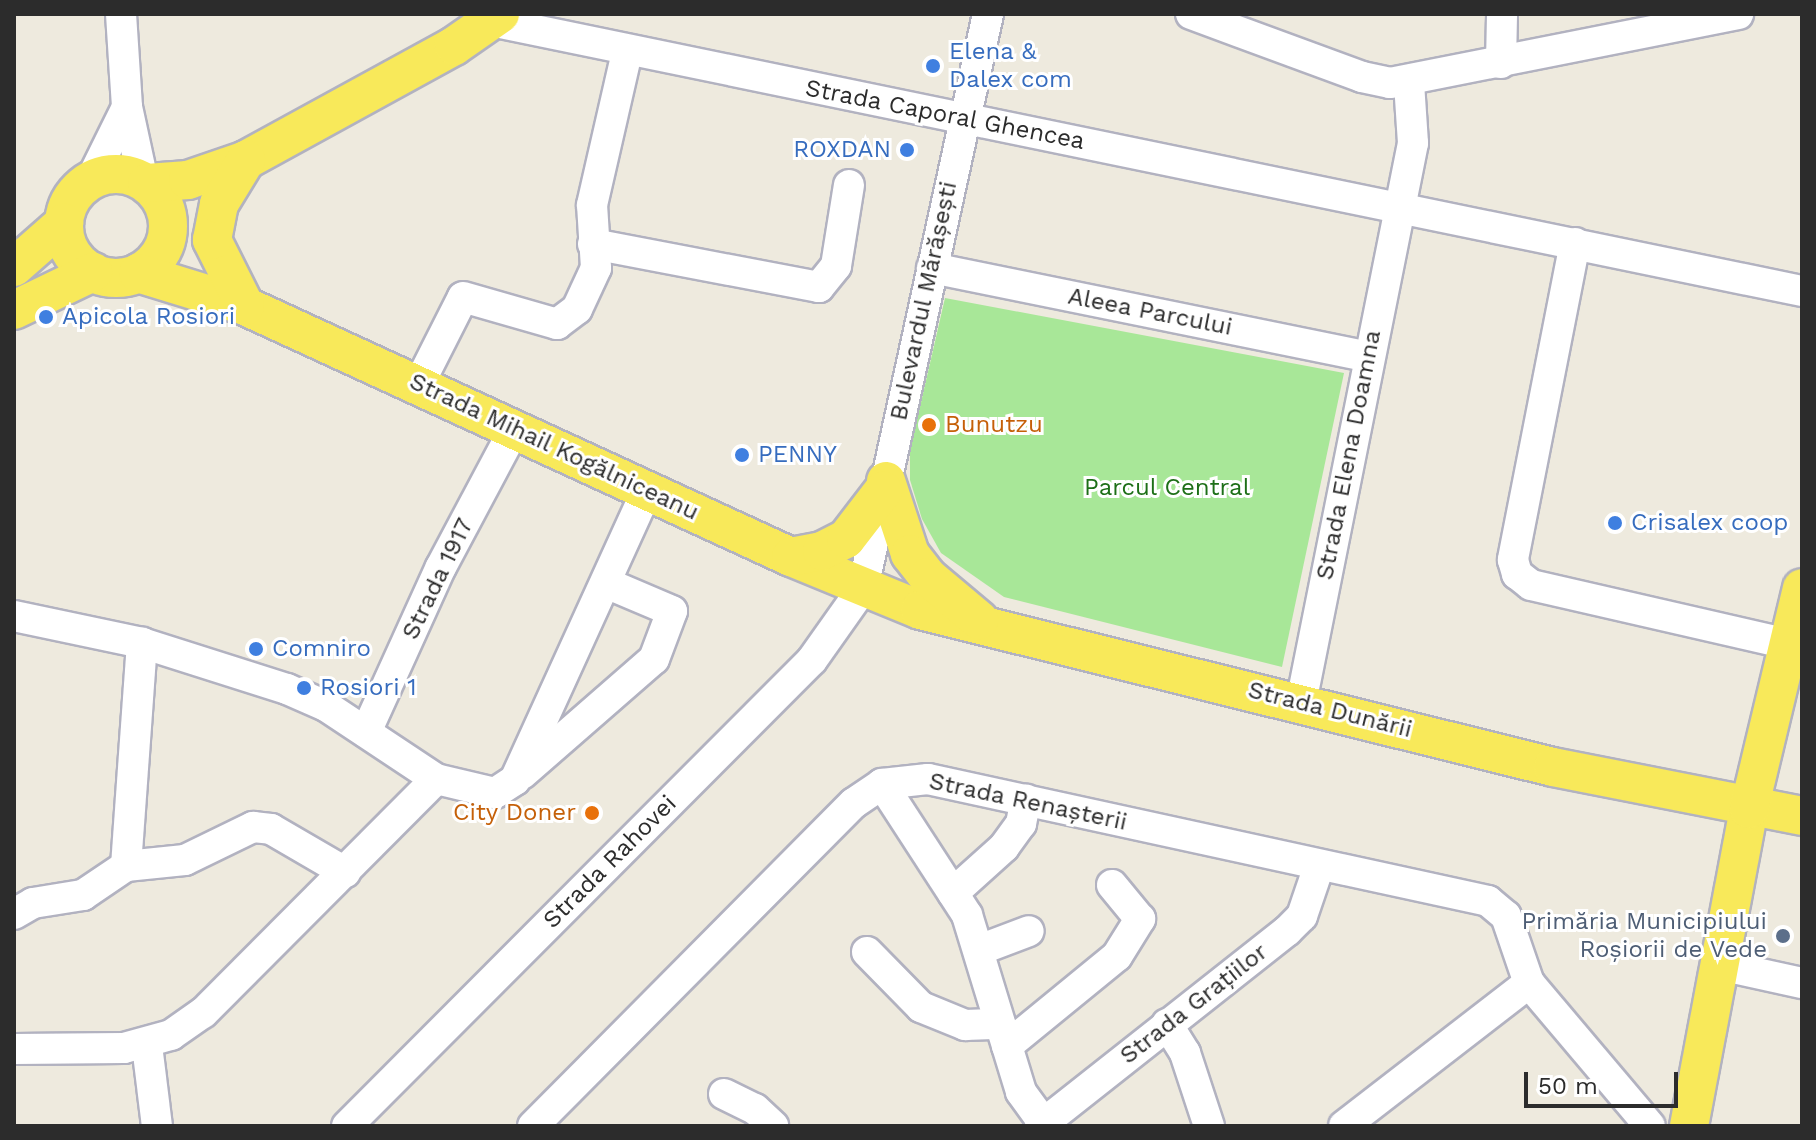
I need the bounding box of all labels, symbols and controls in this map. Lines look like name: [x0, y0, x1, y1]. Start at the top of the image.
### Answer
place label: Elena & Dalex com: [949, 38, 1072, 94]
marker: Elena & Dalex com: [924, 57, 942, 75]
street label: Strada Caporal Ghencea: [802, 74, 1088, 156]
place label: ROXDAN: [793, 136, 891, 164]
marker: ROXDAN: [898, 141, 916, 159]
street label: Bulevardul Mărășești: [885, 178, 963, 424]
street label: Aleea Parcului: [1065, 282, 1235, 342]
place label: Apicola Rosiori: [62, 303, 236, 331]
marker: Apicola Rosiori: [37, 308, 55, 326]
street label: Strada Elena Doamna: [1311, 327, 1387, 583]
street label: Strada Mihail Kogălniceanu: [404, 367, 704, 527]
place label: Bunutzu: [945, 411, 1043, 439]
marker: Bunutzu: [920, 416, 938, 434]
place label: PENNY: [758, 441, 837, 469]
marker: PENNY: [733, 446, 751, 464]
park label: Parcul Central: [1084, 474, 1250, 502]
place label: Crisalex coop: [1631, 509, 1789, 537]
street label: Strada 1917: [396, 513, 480, 645]
marker: Crisalex coop: [1606, 514, 1624, 532]
place label: Comniro: [272, 635, 371, 663]
marker: Comniro: [247, 640, 265, 658]
place label: Rosiori 1: [320, 674, 417, 702]
street label: Strada Dunării: [1245, 676, 1415, 744]
marker: Rosiori 1: [295, 679, 313, 697]
street label: Strada Renașterii: [926, 767, 1130, 837]
street label: Strada Rahovei: [537, 789, 683, 935]
place label: City Doner: [452, 799, 576, 827]
marker: City Doner: [583, 804, 601, 822]
place label: Primăria Municipiului Roșiorii de Vede: [1521, 908, 1767, 964]
marker: Primăria Municipiului Roșiorii de Vede: [1774, 927, 1792, 945]
street label: Strada Grațiilor: [1114, 937, 1274, 1071]
scale bar: [1528, 1056, 1682, 1106]
text: 50 m: [1538, 1072, 1598, 1100]

